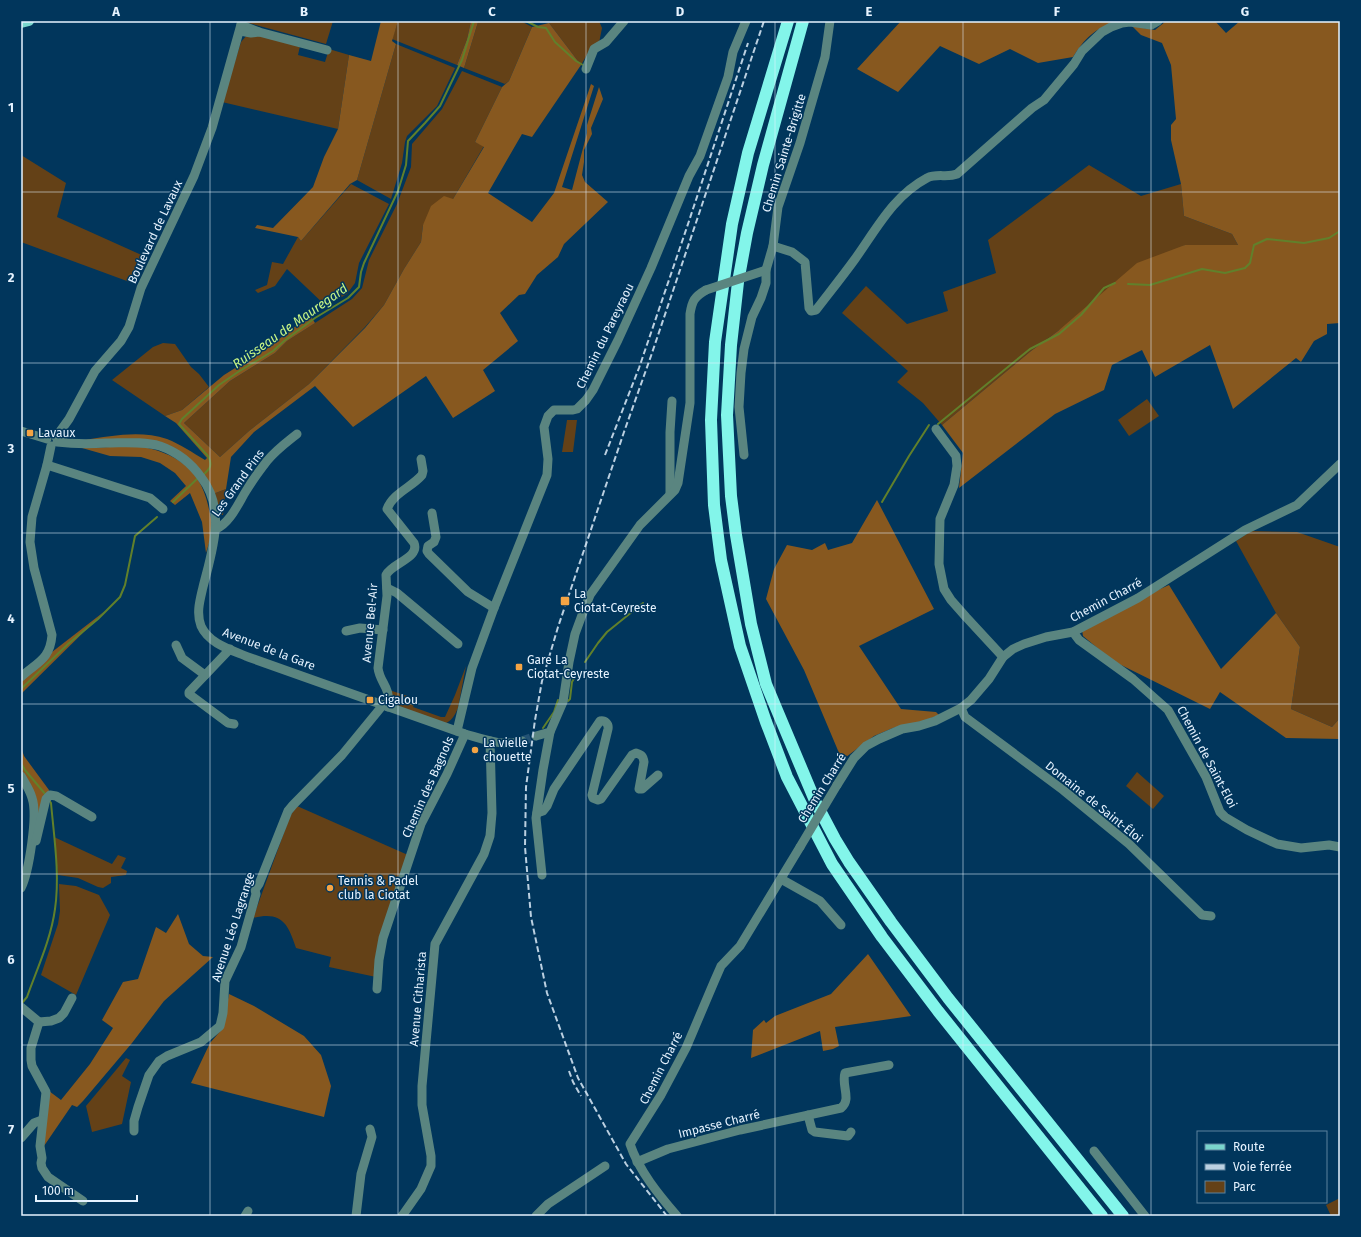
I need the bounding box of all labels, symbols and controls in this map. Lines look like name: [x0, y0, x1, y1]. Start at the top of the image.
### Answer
text: A: [111, 4, 120, 19]
text: B: [300, 4, 308, 19]
text: C: [488, 4, 496, 19]
text: D: [676, 4, 685, 19]
text: E: [866, 4, 873, 19]
text: F: [1054, 4, 1061, 19]
text: G: [1241, 4, 1249, 19]
street label: Chemin Sainte-Brigitte: [759, 92, 809, 214]
text: 1: [8, 100, 14, 115]
street label: Boulevard de Lavaux: [125, 178, 185, 286]
text: 2: [8, 270, 15, 285]
water label: Ruisseau de Mauregard: [230, 280, 351, 371]
street label: Chemin du Pareyraou: [573, 281, 637, 391]
place label: Lavaux: [38, 426, 75, 440]
marker: Lavaux: [25, 428, 35, 438]
text: 3: [7, 441, 15, 456]
street label: Les Grand Pins: [209, 446, 267, 519]
street label: Chemin Charré: [1068, 575, 1144, 625]
street label: Avenue Bel-Air: [360, 582, 380, 663]
place label: La Ciotat-Ceyreste: [574, 587, 657, 615]
marker: La Ciotat-Ceyreste: [559, 595, 571, 607]
text: 4: [7, 611, 15, 626]
street label: Avenue de la Gare: [221, 625, 317, 673]
place label: Gare La Ciotat-Ceyreste: [527, 653, 610, 681]
marker: Gare La Ciotat-Ceyreste: [514, 662, 524, 672]
place label: Cigalou: [378, 693, 418, 707]
marker: Cigalou: [365, 695, 375, 705]
street label: Chemin de Saint-Eloi: [1174, 704, 1240, 810]
street label: Chemin des Bagnols: [399, 734, 457, 840]
place label: La vielle chouette: [483, 736, 531, 764]
marker: La vielle chouette: [470, 745, 480, 755]
street label: Chemin Charré: [795, 751, 849, 825]
street label: Domaine de Saint-Éloi: [1043, 758, 1146, 845]
text: 5: [8, 781, 15, 796]
street label: Avenue Léo Lagrange: [209, 870, 257, 984]
place label: Tennis & Padel club la Ciotat: [338, 874, 419, 902]
marker: Tennis & Padel club la Ciotat: [325, 883, 335, 893]
street label: Avenue Citharista: [407, 951, 429, 1047]
text: 6: [7, 952, 15, 967]
street label: Chemin Charré: [637, 1029, 685, 1107]
street label: Impasse Charré: [677, 1107, 761, 1141]
text: 7: [8, 1122, 14, 1137]
legend: [1197, 1131, 1327, 1203]
text: Route: [1233, 1140, 1265, 1154]
text: Voie ferrée: [1233, 1160, 1292, 1174]
scale bar: [36, 1177, 137, 1203]
text: Parc: [1233, 1180, 1256, 1194]
text: 100 m: [42, 1184, 74, 1198]

